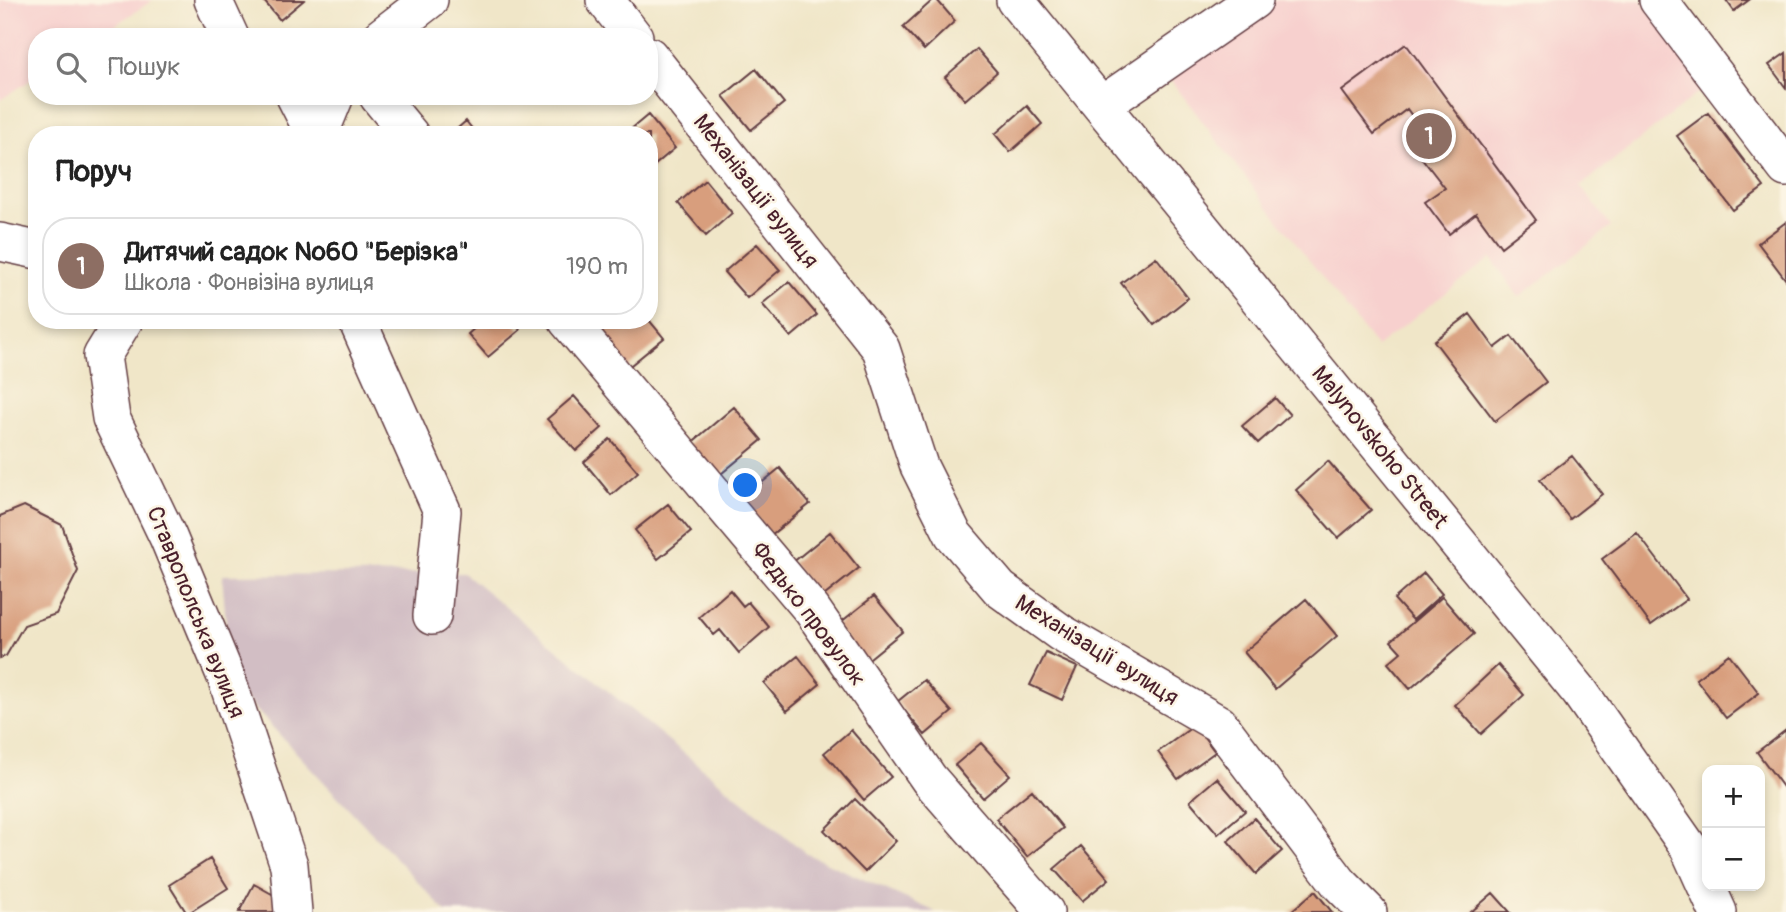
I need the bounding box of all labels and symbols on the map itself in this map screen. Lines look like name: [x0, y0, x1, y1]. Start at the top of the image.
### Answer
street label: Механізації вулиця: [687, 108, 825, 274]
pin: 1: [1406, 110, 1452, 162]
street label: Malynovskoho Street: [1305, 360, 1455, 535]
your location: [728, 468, 762, 502]
street label: Ставрополська вулиця: [140, 502, 252, 722]
street label: Федько провулок: [745, 536, 873, 692]
street label: Механізації вулиця: [1010, 588, 1184, 712]

